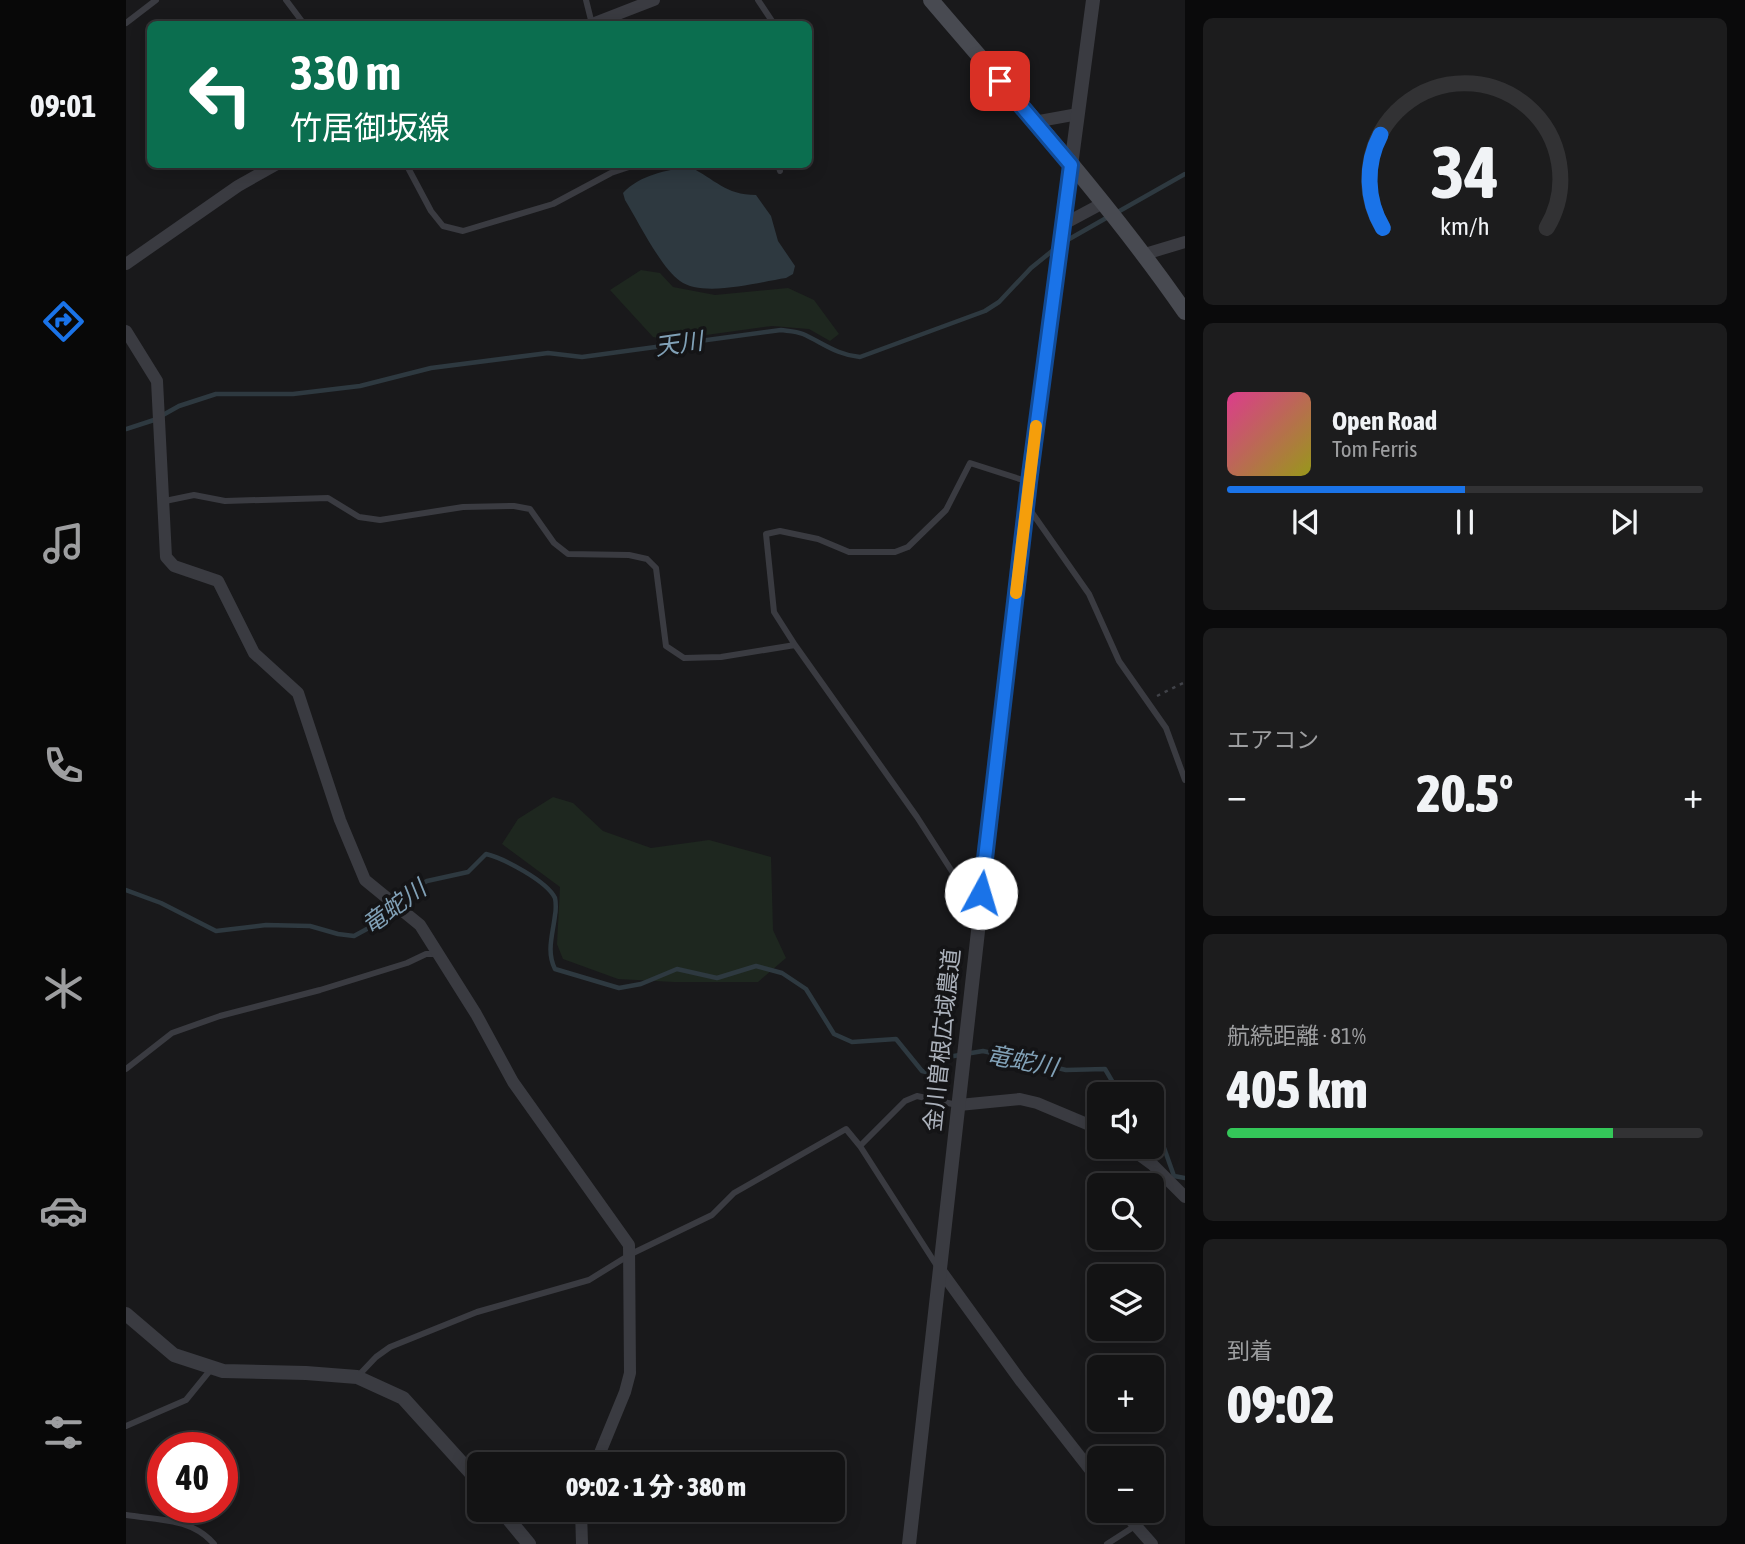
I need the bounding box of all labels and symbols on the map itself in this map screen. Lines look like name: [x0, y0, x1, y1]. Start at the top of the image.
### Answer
pin: [970, 51, 1030, 111]
water label: 天川: [653, 326, 708, 360]
position arrow: [944, 856, 1018, 930]
water label: 竜蛇川: [357, 873, 433, 939]
street label: 金川曽根広域農道: [919, 947, 965, 1133]
water label: 竜蛇川: [984, 1040, 1063, 1081]
speed limit sign: 40: [147, 1432, 238, 1523]

